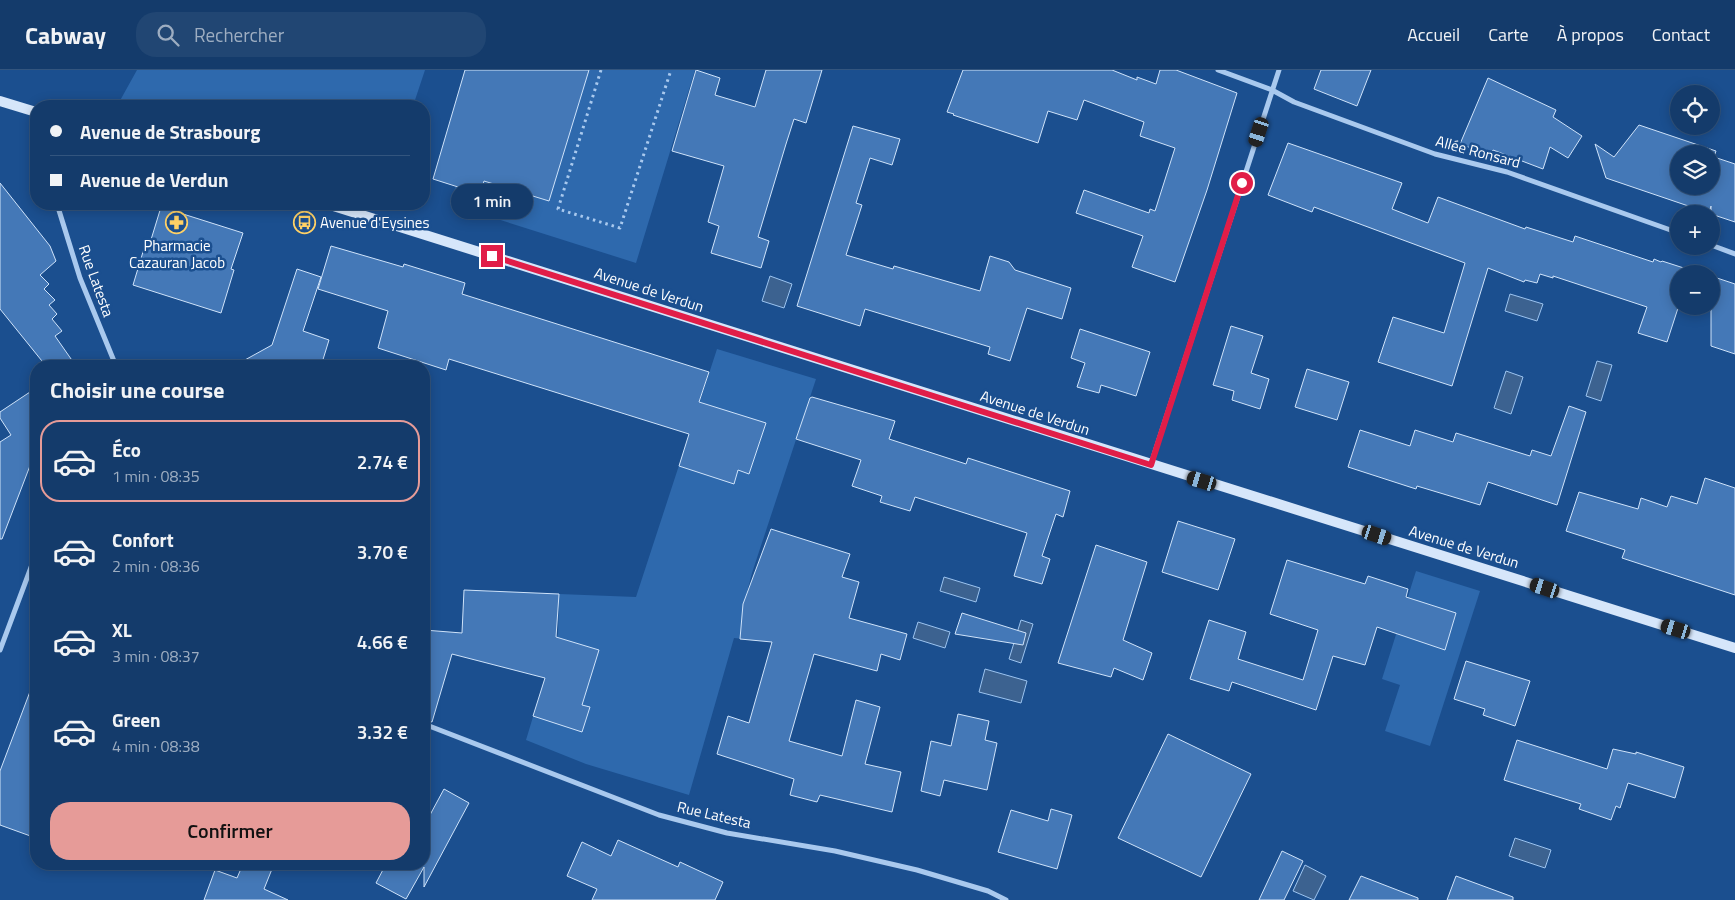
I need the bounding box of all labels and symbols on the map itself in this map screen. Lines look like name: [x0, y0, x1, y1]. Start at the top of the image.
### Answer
car: [1247, 115, 1270, 149]
street label: Allée Ronsard: [1433, 129, 1523, 174]
route start: [1231, 172, 1253, 194]
callout: 1 min: [451, 184, 533, 218]
pharmacy icon: Pharmacie Cazauran Jacob: [165, 211, 189, 235]
bus stop icon: Avenue d'Eysines: [292, 211, 316, 235]
place label: Avenue d'Eysines: [320, 211, 429, 234]
place label: Pharmacie Cazauran Jacob: [129, 234, 225, 274]
street label: Rue Latesta: [73, 241, 120, 321]
route end: [481, 245, 503, 267]
street label: Avenue de Verdun: [591, 261, 707, 318]
street label: Avenue de Verdun: [977, 384, 1093, 441]
car: [1185, 469, 1218, 493]
street label: Avenue de Verdun: [1406, 519, 1522, 574]
car: [1360, 523, 1393, 547]
car: [1528, 576, 1561, 600]
car: [1659, 617, 1692, 641]
street label: Rue Latesta: [675, 795, 754, 834]

